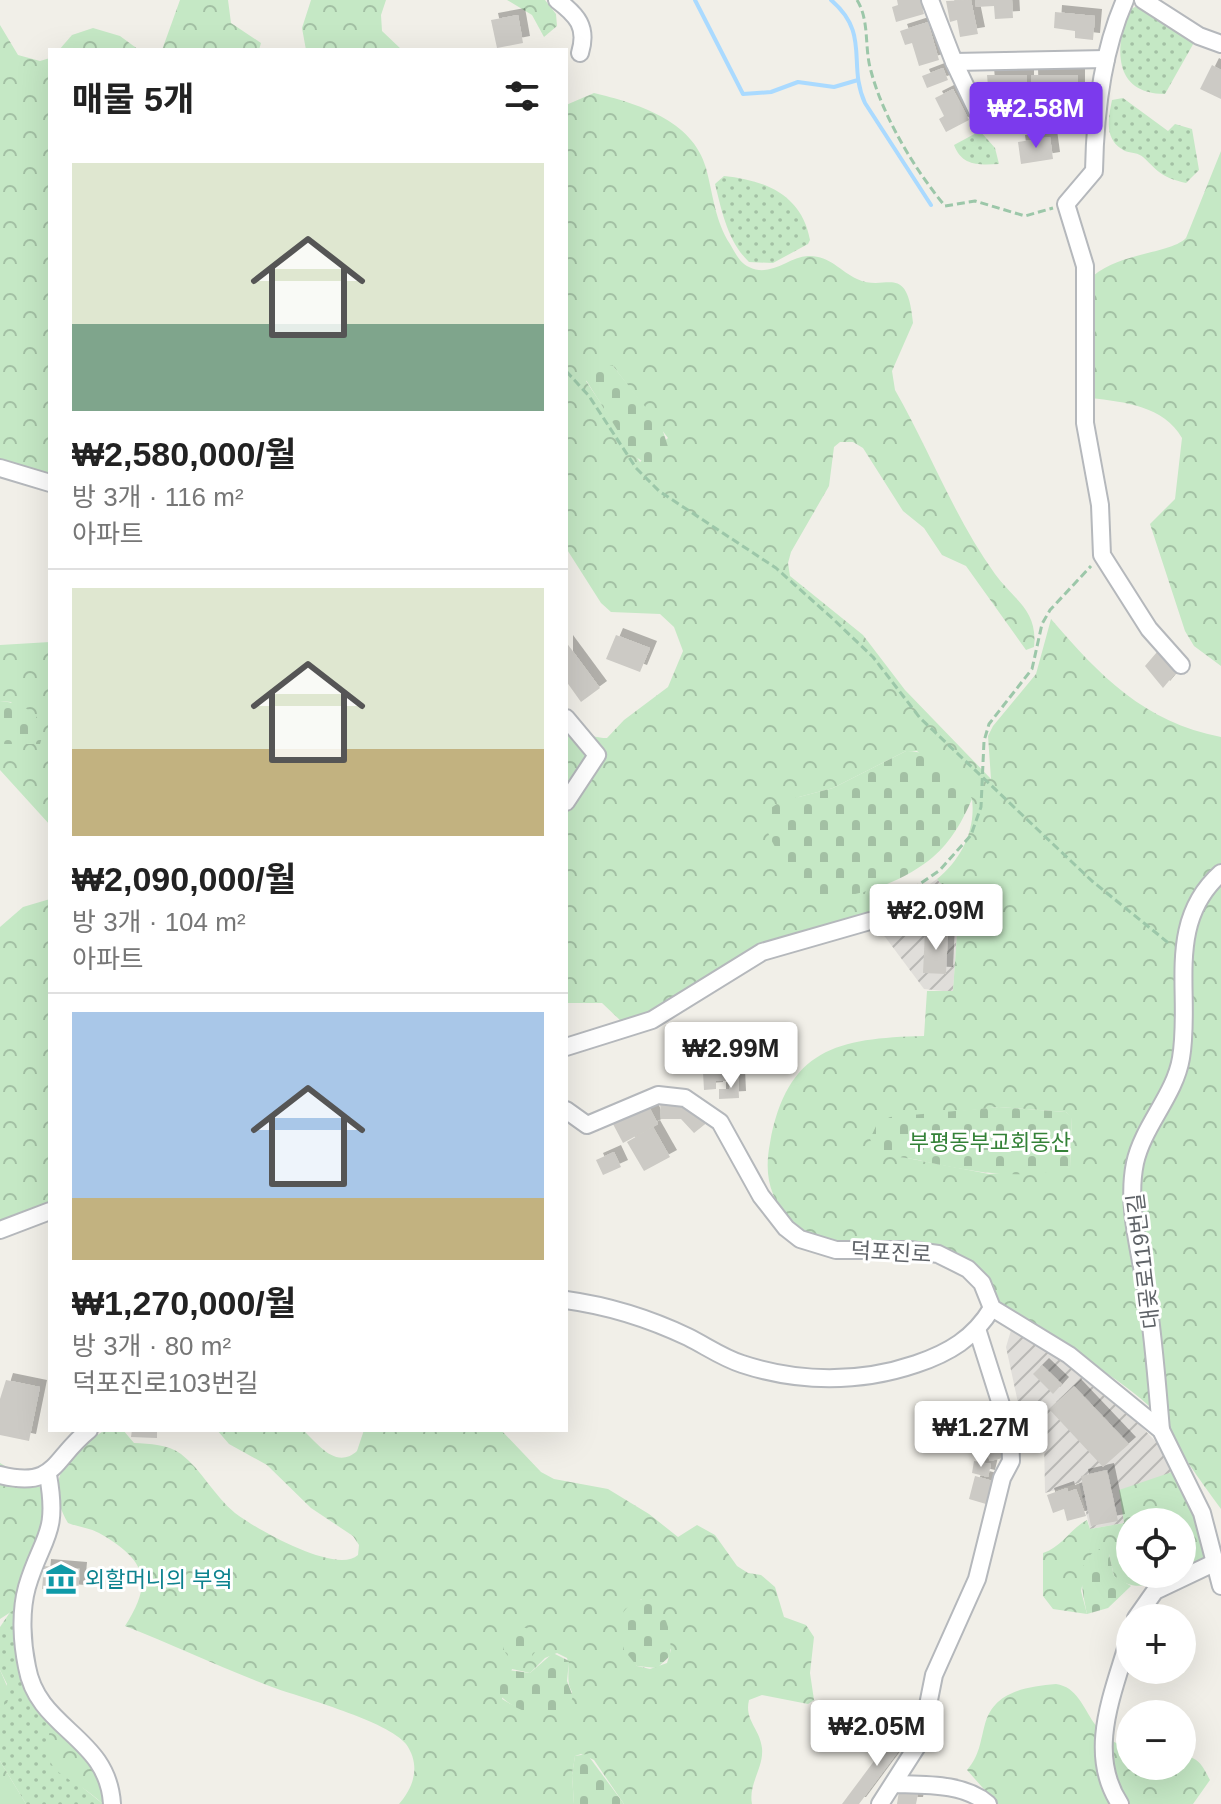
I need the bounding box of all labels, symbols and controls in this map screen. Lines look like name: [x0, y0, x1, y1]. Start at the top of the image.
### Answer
icon: filters: [500, 74, 544, 118]
text: 매물 5개: [72, 80, 194, 118]
pin: ₩2.58M: [971, 82, 1101, 150]
text: ₩2.58M: [988, 93, 1084, 123]
icon: home: [236, 215, 380, 359]
text: ₩2,580,000/월: [72, 435, 296, 473]
text: 방 3개 · 116 m²: [72, 482, 244, 512]
text: 아파트: [72, 519, 144, 549]
icon: home: [236, 640, 380, 784]
text: ₩2,090,000/월: [72, 860, 296, 898]
pin: ₩2.09M: [871, 884, 1001, 952]
text: ₩2.09M: [888, 895, 984, 925]
text: 방 3개 · 104 m²: [72, 907, 246, 937]
text: 아파트: [72, 944, 144, 974]
pin: ₩2.99M: [666, 1022, 796, 1090]
text: ₩2.99M: [683, 1033, 779, 1063]
icon: home: [236, 1064, 380, 1208]
park label: 부평동부교회동산: [909, 1130, 1071, 1155]
street label: 대곶로119번길: [1123, 1192, 1164, 1330]
street label: 덕포진로: [850, 1238, 932, 1267]
text: ₩1,270,000/월: [72, 1284, 296, 1322]
text: 방 3개 · 80 m²: [72, 1331, 231, 1361]
text: 덕포진로103번길: [72, 1368, 259, 1398]
pin: ₩1.27M: [916, 1401, 1046, 1469]
text: ₩1.27M: [933, 1412, 1029, 1442]
map controls: [1116, 1508, 1196, 1780]
button: locate: [1116, 1508, 1196, 1588]
museum icon: 외할머니의 부엌: [44, 1562, 78, 1596]
place label: 외할머니의 부엌: [85, 1567, 233, 1592]
button: +: [1116, 1604, 1196, 1684]
pin: ₩2.05M: [812, 1700, 942, 1768]
button: −: [1116, 1700, 1196, 1780]
text: ₩2.05M: [829, 1711, 925, 1741]

